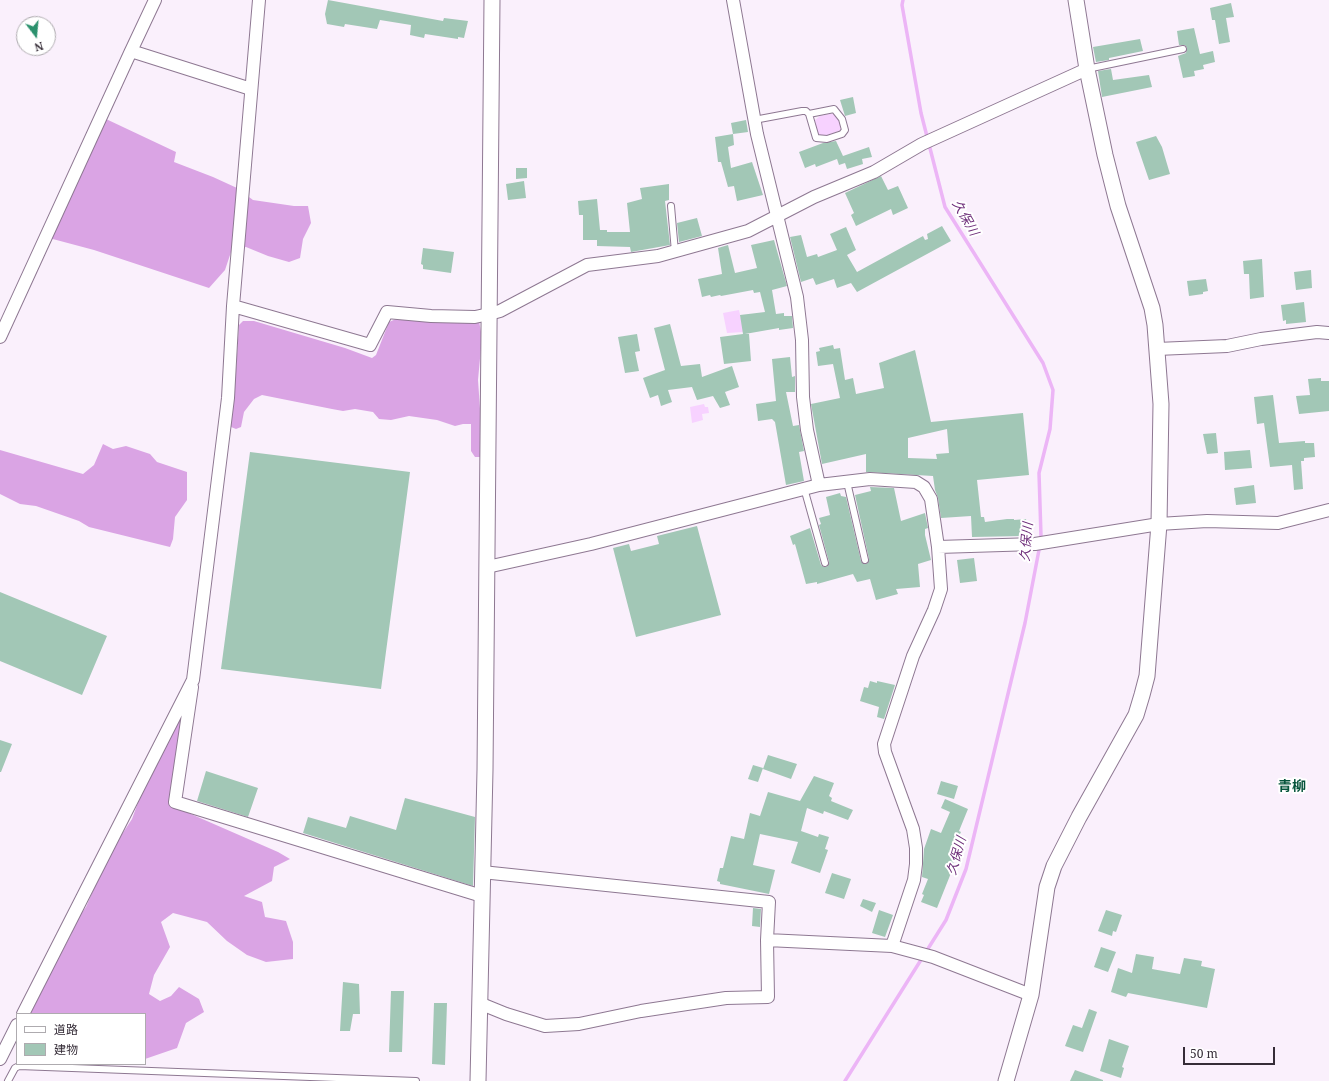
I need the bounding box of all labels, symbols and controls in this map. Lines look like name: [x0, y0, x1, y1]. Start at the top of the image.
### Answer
north arrow: [16, 16, 56, 56]
text: N: [33, 39, 45, 55]
water label: 久保川: [948, 197, 982, 239]
water label: 久保川: [1018, 522, 1036, 562]
district label: 青柳: [1278, 779, 1306, 795]
water label: 久保川: [944, 835, 970, 877]
legend: [16, 1013, 146, 1065]
text: 道路: [54, 1021, 78, 1038]
scale bar: [1185, 1039, 1277, 1065]
text: 建物: [54, 1041, 78, 1058]
text: 50 m: [1190, 1045, 1218, 1062]

